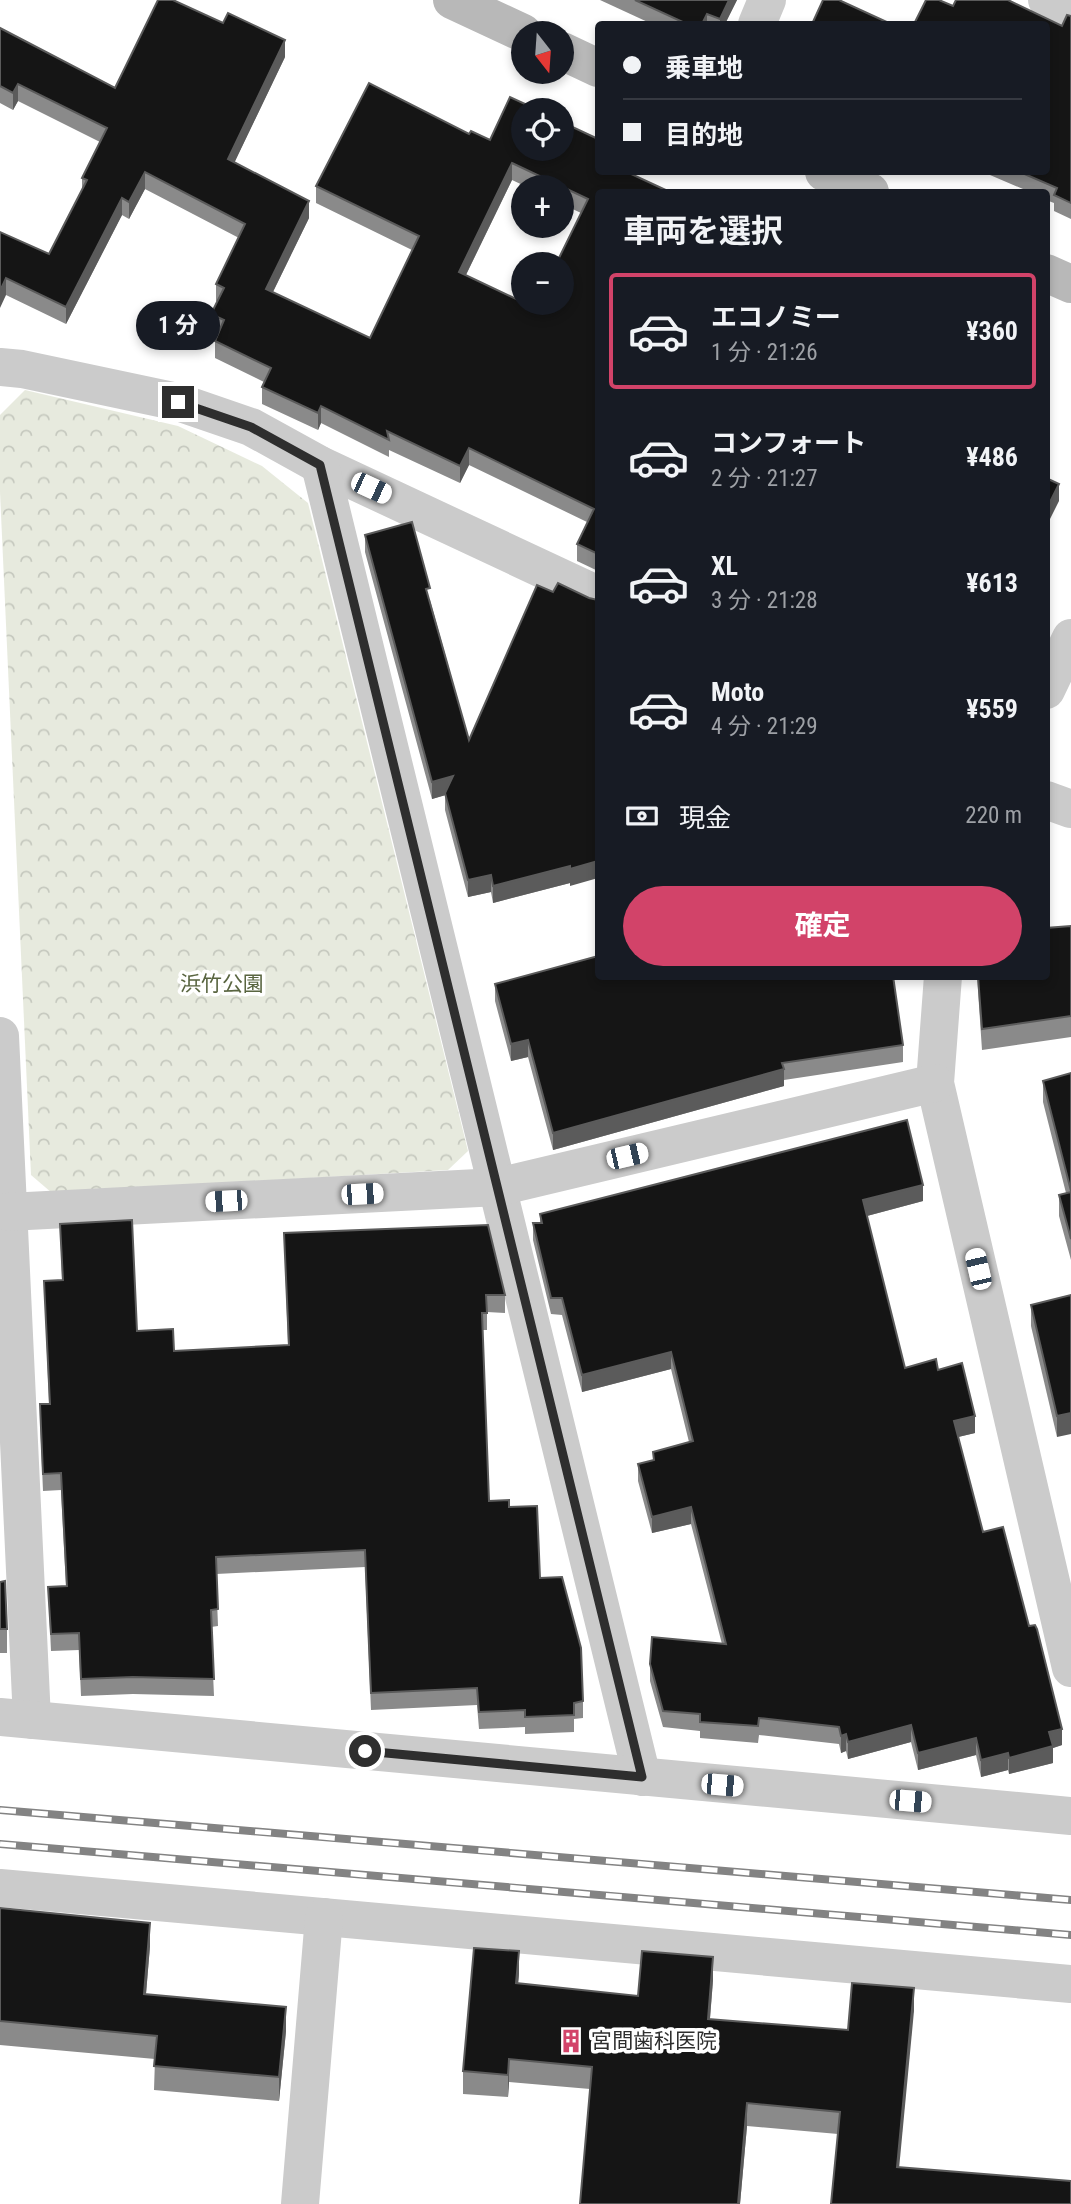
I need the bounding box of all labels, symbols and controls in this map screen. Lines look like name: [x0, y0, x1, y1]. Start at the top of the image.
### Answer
north arrow: [511, 21, 574, 84]
map controls: [511, 21, 574, 315]
text: 乗車地: [665, 53, 743, 83]
button: locate: [511, 98, 574, 161]
text: 目的地: [665, 120, 743, 150]
button: +: [511, 175, 574, 238]
text: 車両を選択: [623, 212, 783, 250]
button: −: [511, 252, 574, 315]
callout: 1 分: [136, 300, 220, 350]
icon: car: [627, 300, 690, 363]
text: エコノミー: [711, 302, 841, 332]
text: 1 分: [158, 312, 198, 339]
text: ¥360: [966, 316, 1018, 346]
text: 1 分 · 21:26: [711, 339, 818, 366]
route end: [162, 386, 194, 418]
icon: car: [627, 426, 690, 489]
text: コンフォート: [711, 428, 866, 458]
text: ¥486: [966, 442, 1018, 472]
text: 2 分 · 21:27: [711, 465, 818, 492]
car: [348, 470, 395, 506]
text: XL: [711, 551, 738, 581]
icon: car: [627, 552, 690, 615]
text: ¥613: [966, 568, 1018, 598]
text: 3 分 · 21:28: [711, 587, 818, 614]
text: Moto: [711, 677, 764, 707]
icon: car: [627, 678, 690, 741]
text: ¥559: [966, 694, 1018, 724]
text: 4 分 · 21:29: [711, 713, 818, 740]
icon: cash: [623, 797, 661, 835]
text: 220 m: [965, 802, 1022, 829]
text: 現金: [679, 803, 731, 833]
button: 確定: [623, 886, 1022, 966]
park label: 浜竹公園: [180, 972, 264, 996]
car: [605, 1141, 650, 1171]
car: [341, 1182, 384, 1206]
car: [205, 1189, 248, 1213]
car: [964, 1246, 993, 1292]
route start: [349, 1735, 381, 1767]
car: [701, 1773, 744, 1797]
car: [889, 1789, 932, 1813]
building icon: 宮間歯科医院: [557, 2027, 585, 2055]
place label: 宮間歯科医院: [591, 2029, 717, 2053]

